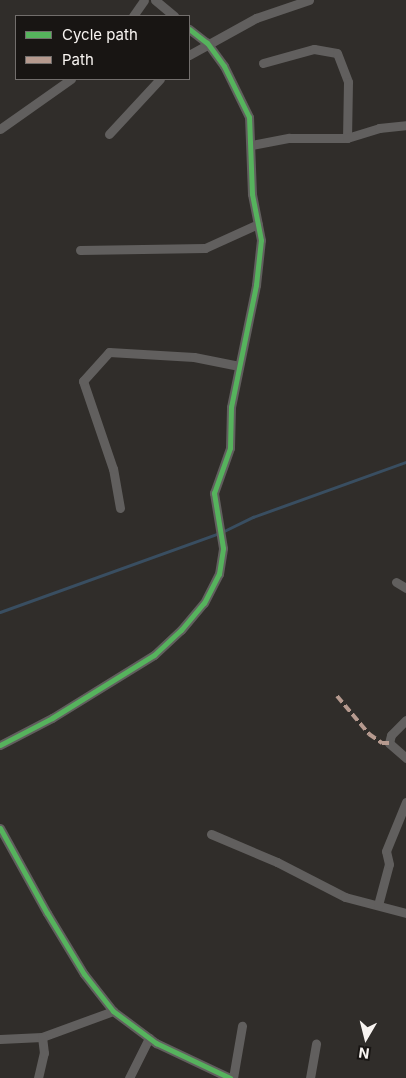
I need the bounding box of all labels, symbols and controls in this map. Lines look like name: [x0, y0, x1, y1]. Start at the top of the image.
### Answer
legend: [15, 15, 190, 80]
text: Cycle path: [62, 25, 138, 44]
text: Path: [62, 50, 94, 69]
north arrow: [341, 1013, 391, 1063]
text: N: [357, 1044, 370, 1063]

